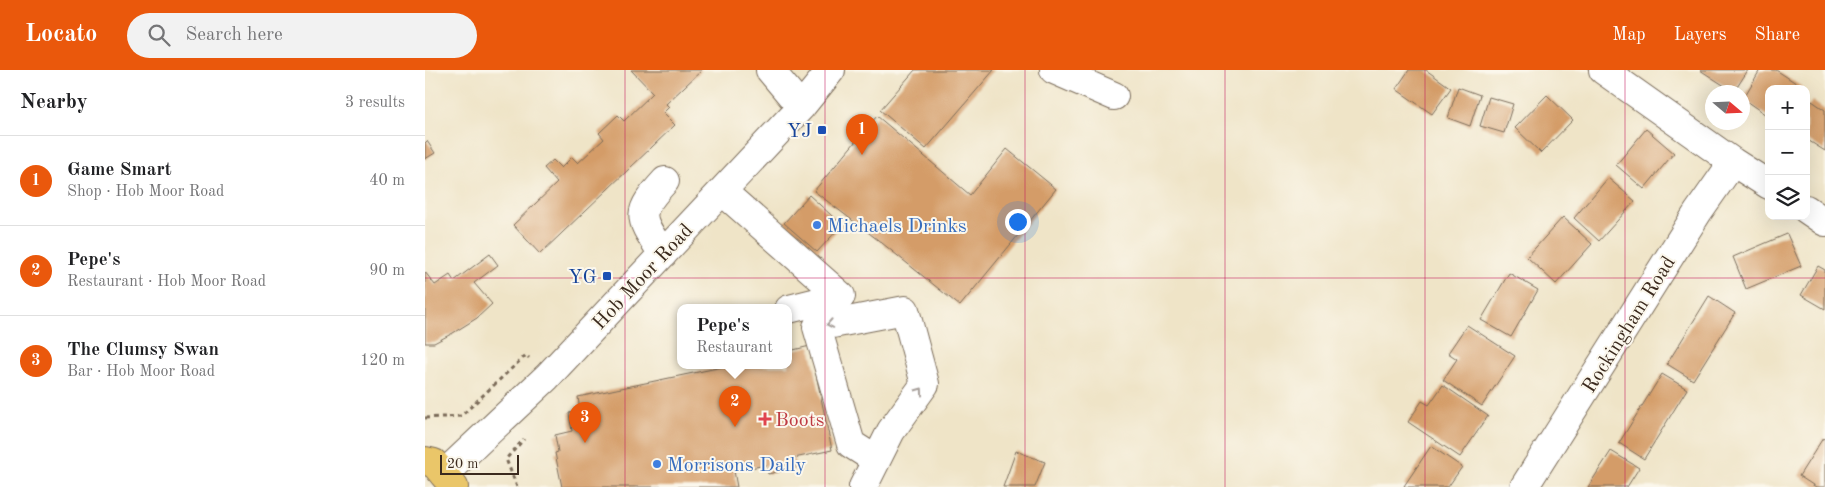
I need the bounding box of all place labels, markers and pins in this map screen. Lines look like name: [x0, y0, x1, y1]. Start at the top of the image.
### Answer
pin: 1: [846, 114, 878, 155]
place label: YJ: [787, 122, 812, 142]
marker: YJ: [816, 124, 828, 136]
place label: Michaels Drinks: [827, 217, 967, 237]
marker: Michaels Drinks: [811, 219, 823, 231]
place label: YG: [568, 268, 597, 288]
marker: YG: [601, 270, 613, 282]
pin: 2: [719, 386, 751, 427]
pin: 3: [569, 402, 601, 443]
place label: Boots: [775, 411, 824, 431]
marker: Boots: [759, 413, 771, 425]
place label: Morrisons Daily: [667, 456, 806, 476]
marker: Morrisons Daily: [651, 458, 663, 470]

